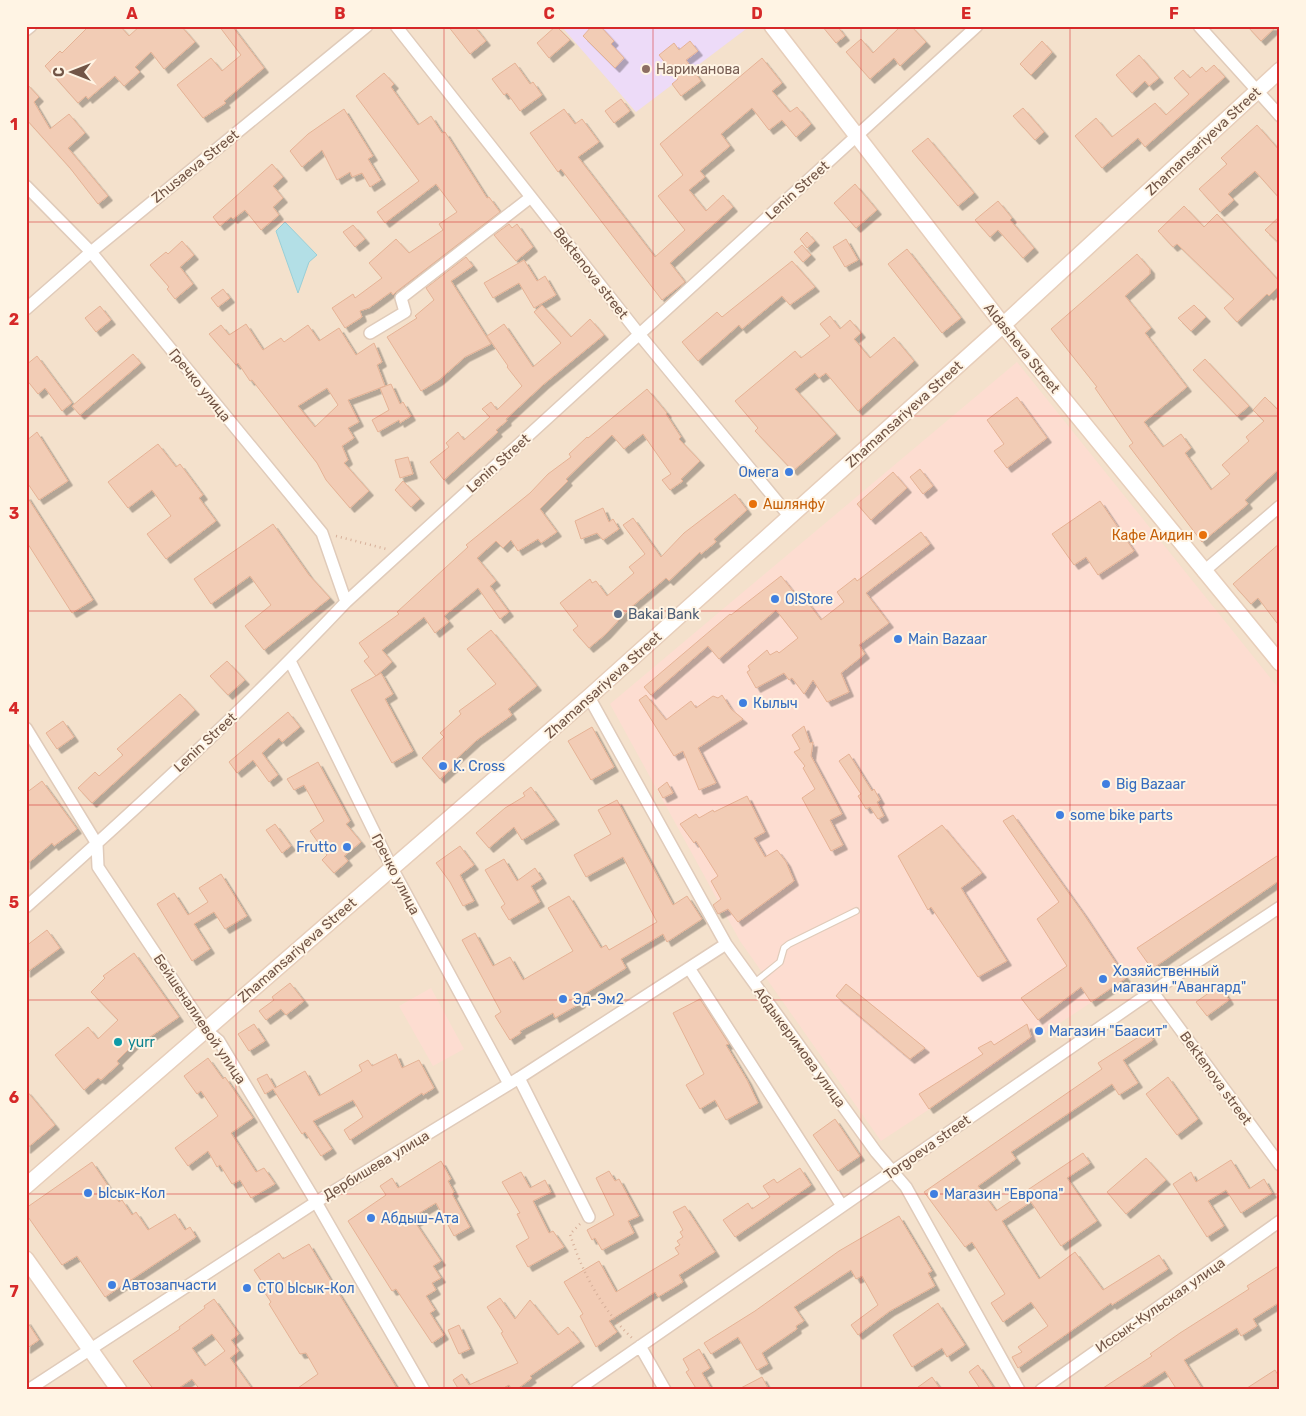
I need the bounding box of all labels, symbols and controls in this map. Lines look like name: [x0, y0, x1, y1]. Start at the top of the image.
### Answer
text: A: [126, 4, 138, 23]
text: B: [334, 4, 346, 23]
text: C: [543, 4, 555, 23]
text: D: [751, 4, 763, 23]
text: E: [961, 4, 971, 23]
text: F: [1169, 4, 1179, 23]
north arrow: [48, 48, 98, 98]
place label: Нариманова: [656, 61, 740, 78]
marker: Нариманова: [640, 63, 652, 75]
text: С: [51, 67, 68, 77]
street label: Zhamansariyeva Street: [1142, 83, 1265, 199]
text: 1: [10, 115, 18, 134]
street label: Zhusaeva Street: [148, 126, 243, 207]
street label: Lenin Street: [762, 157, 833, 223]
street label: Bektenova street: [550, 224, 632, 323]
street label: Aldasheva Street: [980, 300, 1064, 397]
text: 2: [9, 310, 19, 329]
street label: Гречко улица: [165, 345, 234, 425]
street label: Zhamansariyeva Street: [843, 357, 967, 471]
street label: Lenin Street: [463, 430, 534, 496]
place label: Омега: [738, 464, 779, 481]
marker: Омега: [783, 466, 795, 478]
place label: Ашлянфу: [763, 496, 825, 513]
marker: Ашлянфу: [747, 498, 759, 510]
text: 3: [9, 504, 19, 523]
place label: Кафе Аидин: [1112, 527, 1193, 544]
marker: Кафе Аидин: [1197, 529, 1209, 541]
place label: O!Store: [785, 591, 833, 608]
marker: O!Store: [769, 593, 781, 605]
place label: Bakai Bank: [628, 606, 700, 623]
marker: Bakai Bank: [612, 608, 624, 620]
street label: Zhamansariyeva Street: [542, 628, 666, 742]
place label: Main Bazaar: [908, 631, 988, 648]
marker: Main Bazaar: [892, 633, 904, 645]
place label: Кылыч: [753, 695, 798, 712]
marker: Кылыч: [737, 697, 749, 709]
text: 4: [9, 699, 20, 718]
street label: Lenin Street: [170, 709, 241, 776]
place label: K. Cross: [453, 758, 505, 775]
marker: K. Cross: [437, 760, 449, 772]
place label: Big Bazaar: [1116, 776, 1186, 793]
marker: Big Bazaar: [1100, 778, 1112, 790]
place label: some bike parts: [1070, 807, 1173, 824]
marker: some bike parts: [1054, 809, 1066, 821]
street label: Гречко улица: [368, 831, 423, 918]
place label: Frutto: [296, 839, 337, 856]
marker: Frutto: [341, 841, 353, 853]
text: 5: [9, 893, 19, 912]
street label: Zhamansariyeva Street: [235, 894, 360, 1006]
street label: Бейшеналиевой улица: [150, 951, 249, 1087]
place label: Хозяйственный магазин "Авангард": [1113, 963, 1246, 996]
marker: Хозяйственный магазин "Авангард": [1097, 973, 1109, 985]
street label: Абдыкеримова улица: [750, 984, 849, 1111]
place label: Эд-Эм2: [573, 991, 624, 1008]
marker: Эд-Эм2: [557, 993, 569, 1005]
place label: Магазин "Баасит": [1049, 1023, 1168, 1040]
marker: Магазин "Баасит": [1033, 1025, 1045, 1037]
street label: Bektenova street: [1176, 1028, 1256, 1129]
place label: yurr: [128, 1034, 155, 1051]
marker: yurr: [112, 1036, 124, 1048]
text: 6: [9, 1088, 19, 1107]
street label: Torgoeva street: [881, 1111, 974, 1183]
street label: Дербишева улица: [320, 1127, 432, 1204]
place label: Ысык-Кол: [98, 1185, 165, 1202]
place label: Магазин "Европа": [944, 1186, 1063, 1203]
marker: Ысык-Кол: [82, 1187, 94, 1199]
marker: Магазин "Европа": [928, 1188, 940, 1200]
place label: Абдыш-Ата: [381, 1210, 459, 1227]
marker: Абдыш-Ата: [365, 1212, 377, 1224]
street label: Иссык-Кульская улица: [1092, 1254, 1228, 1357]
place label: Автозапчасти: [122, 1277, 216, 1294]
marker: Автозапчасти: [106, 1279, 118, 1291]
place label: СТО Ысык-Кол: [257, 1280, 355, 1297]
text: 7: [9, 1282, 19, 1301]
marker: СТО Ысык-Кол: [241, 1282, 253, 1294]

